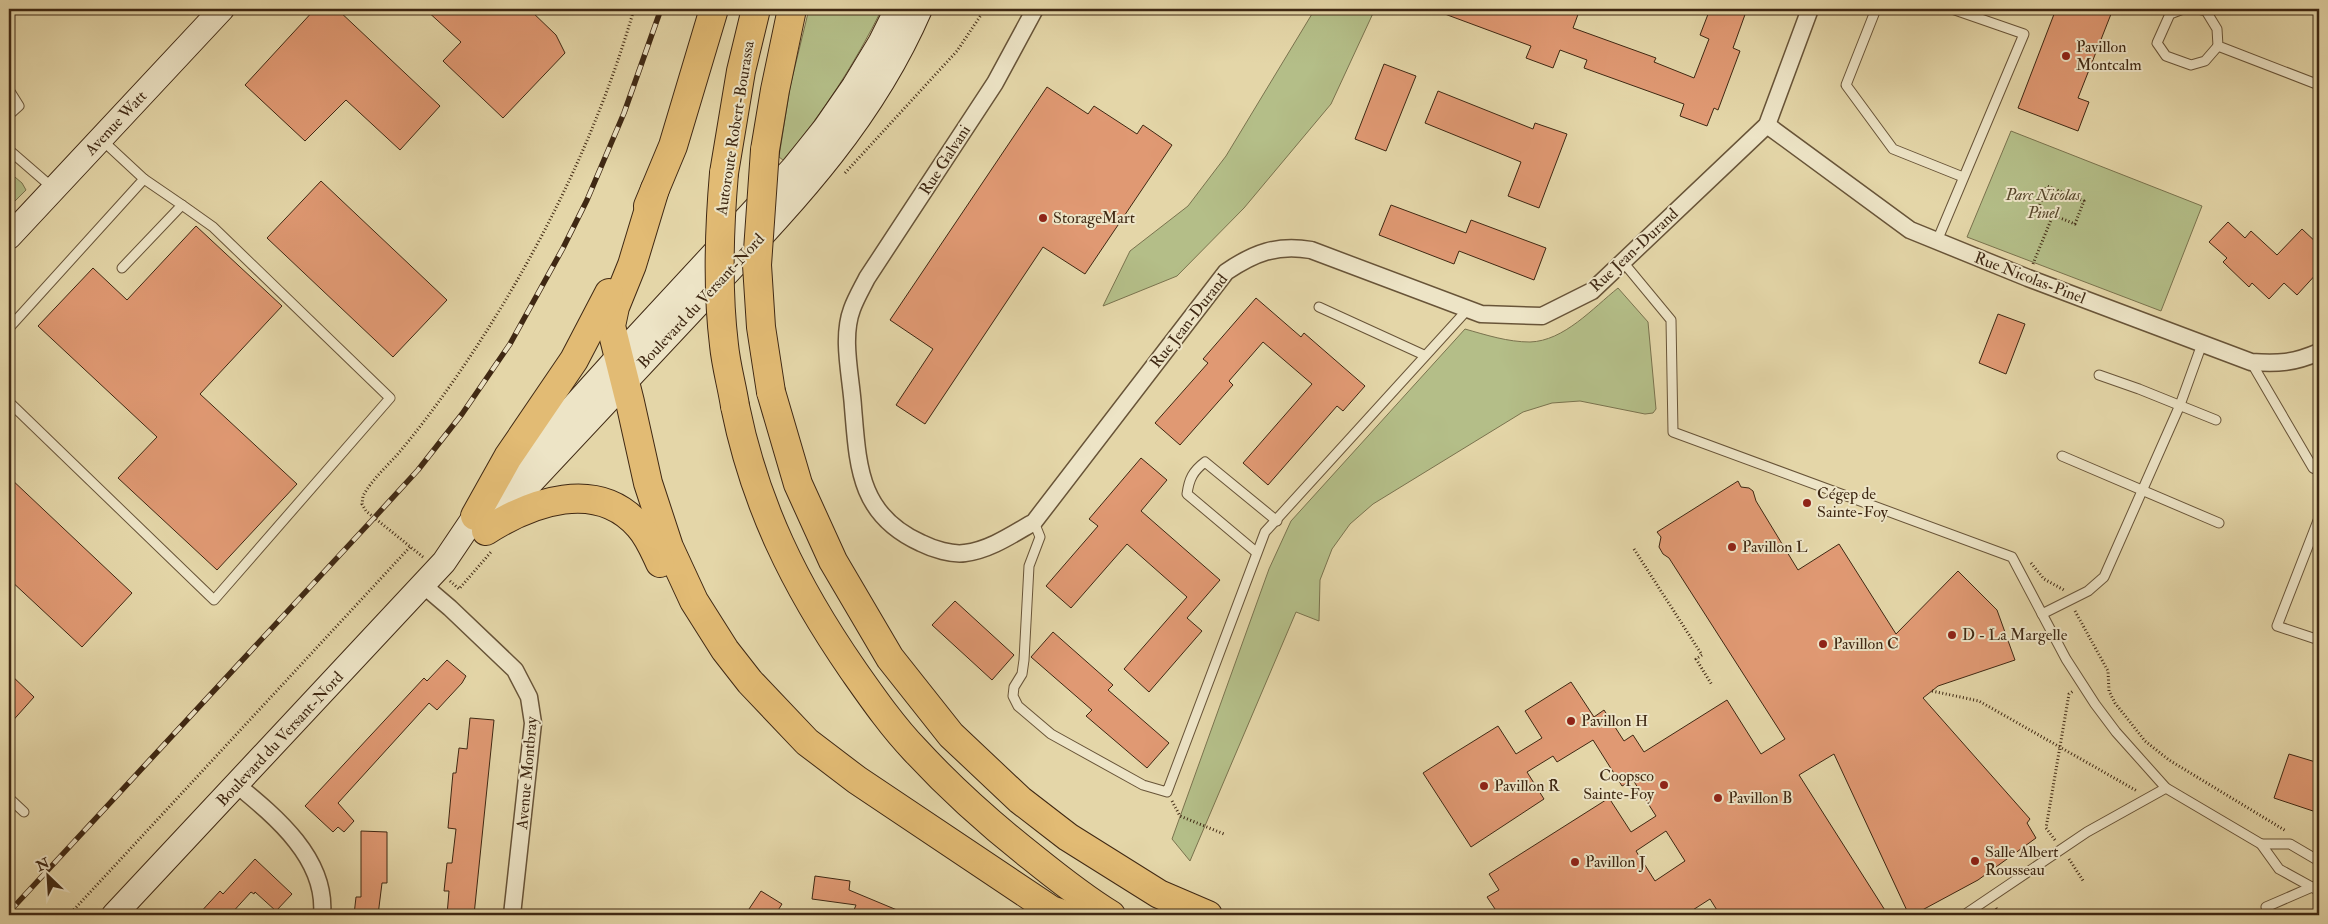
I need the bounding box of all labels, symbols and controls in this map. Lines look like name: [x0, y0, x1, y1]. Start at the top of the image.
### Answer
place label: Pavillon Montcalm: [2076, 37, 2142, 75]
street label: Autoroute Robert-Bourassa: [711, 39, 759, 218]
marker: Pavillon Montcalm: [2060, 50, 2072, 62]
street label: Avenue Watt: [80, 86, 151, 160]
street label: Rue Galvani: [915, 121, 975, 199]
park label: Parc Nicolas Pinel: [2005, 185, 2081, 223]
street label: Rue Jean-Durand: [1585, 204, 1683, 297]
place label: StorageMart: [1053, 208, 1135, 228]
marker: StorageMart: [1037, 212, 1049, 224]
street label: Boulevard du Versant-Nord: [633, 229, 769, 373]
street label: Rue Nicolas-Pinel: [1972, 248, 2088, 308]
street label: Rue Jean-Durand: [1146, 270, 1233, 373]
place label: Cégep de Sainte-Foy: [1817, 484, 1889, 522]
marker: Cégep de Sainte-Foy: [1801, 497, 1813, 509]
place label: Pavillon L: [1742, 537, 1808, 557]
marker: Pavillon L: [1726, 541, 1738, 553]
place label: D - La Margelle: [1962, 625, 2068, 645]
marker: D - La Margelle: [1946, 629, 1958, 641]
place label: Pavillon C: [1833, 634, 1899, 654]
marker: Pavillon C: [1817, 638, 1829, 650]
street label: Boulevard du Versant-Nord: [212, 667, 348, 811]
place label: Pavillon H: [1581, 711, 1648, 731]
street label: Avenue Montbray: [512, 715, 542, 831]
marker: Pavillon H: [1565, 715, 1577, 727]
place label: Coopsco Sainte-Foy: [1583, 766, 1655, 804]
place label: Pavillon R: [1494, 776, 1560, 796]
marker: Coopsco Sainte-Foy: [1658, 779, 1670, 791]
marker: Pavillon R: [1478, 780, 1490, 792]
place label: Pavillon B: [1728, 788, 1792, 808]
marker: Pavillon B: [1712, 792, 1724, 804]
place label: Salle Albert Rousseau: [1985, 842, 2059, 880]
north arrow: [22, 852, 72, 902]
place label: Pavillon J: [1585, 852, 1646, 873]
text: N: [33, 854, 52, 875]
marker: Salle Albert Rousseau: [1969, 855, 1981, 867]
marker: Pavillon J: [1569, 856, 1581, 868]

